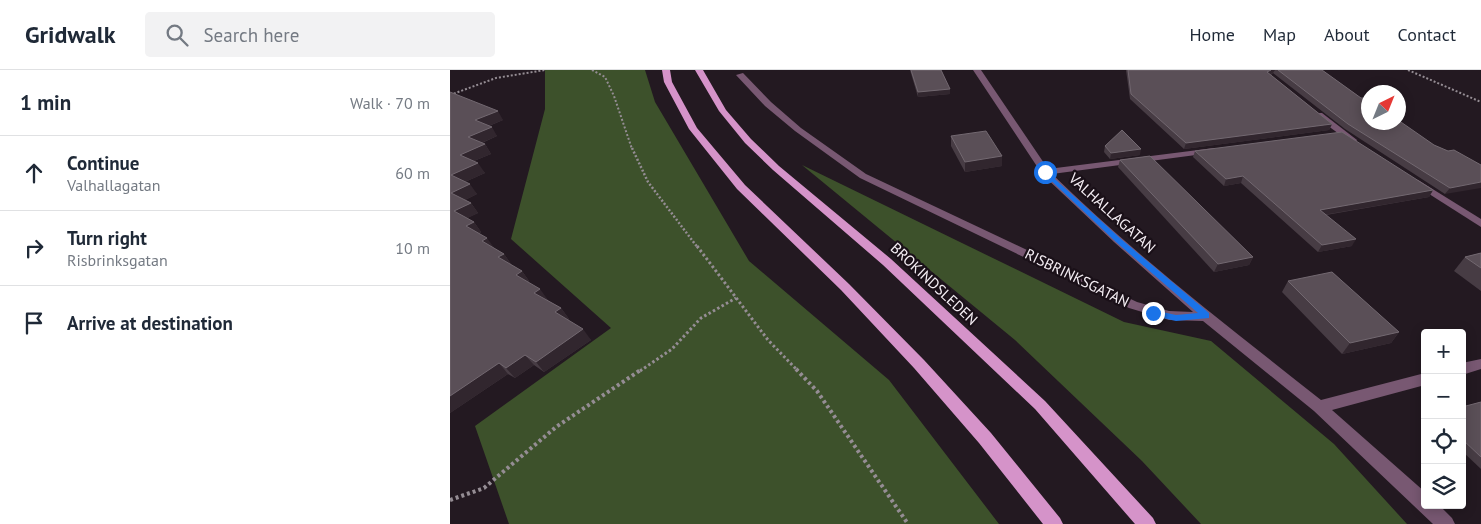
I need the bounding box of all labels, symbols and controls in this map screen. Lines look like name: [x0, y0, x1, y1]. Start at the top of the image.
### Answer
search box: [145, 12, 495, 57]
text: Gridwalk: [25, 19, 115, 50]
icon: search: [163, 21, 191, 49]
text: Search here: [203, 23, 299, 47]
text: Home: [1189, 23, 1235, 46]
text: Map: [1263, 23, 1296, 46]
text: About: [1324, 23, 1370, 46]
text: Contact: [1398, 23, 1456, 46]
north arrow: [1361, 85, 1406, 130]
text: 1 min: [20, 89, 71, 116]
text: Walk · 70 m: [350, 93, 430, 113]
text: Continue: [67, 151, 139, 175]
icon: ahead: [20, 159, 48, 187]
route start: [1034, 161, 1057, 184]
text: 60 m: [395, 163, 430, 183]
street label: VALHALLAGATAN: [1064, 168, 1160, 257]
text: Valhallagatan: [67, 175, 161, 195]
text: Turn right: [67, 226, 147, 250]
icon: right: [20, 234, 48, 262]
text: 10 m: [395, 238, 430, 258]
street label: BROKINDSLEDEN: [887, 238, 982, 329]
street label: RISBRINKSGATAN: [1022, 244, 1132, 311]
text: Risbrinksgatan: [67, 250, 168, 270]
route end: [1142, 302, 1165, 325]
icon: arrive: [20, 309, 48, 337]
text: Arrive at destination: [67, 311, 233, 335]
map controls: [1421, 329, 1466, 509]
button: +: [1421, 329, 1466, 374]
button: −: [1421, 374, 1466, 419]
button: locate: [1421, 419, 1466, 464]
button: layers: [1421, 464, 1466, 509]

